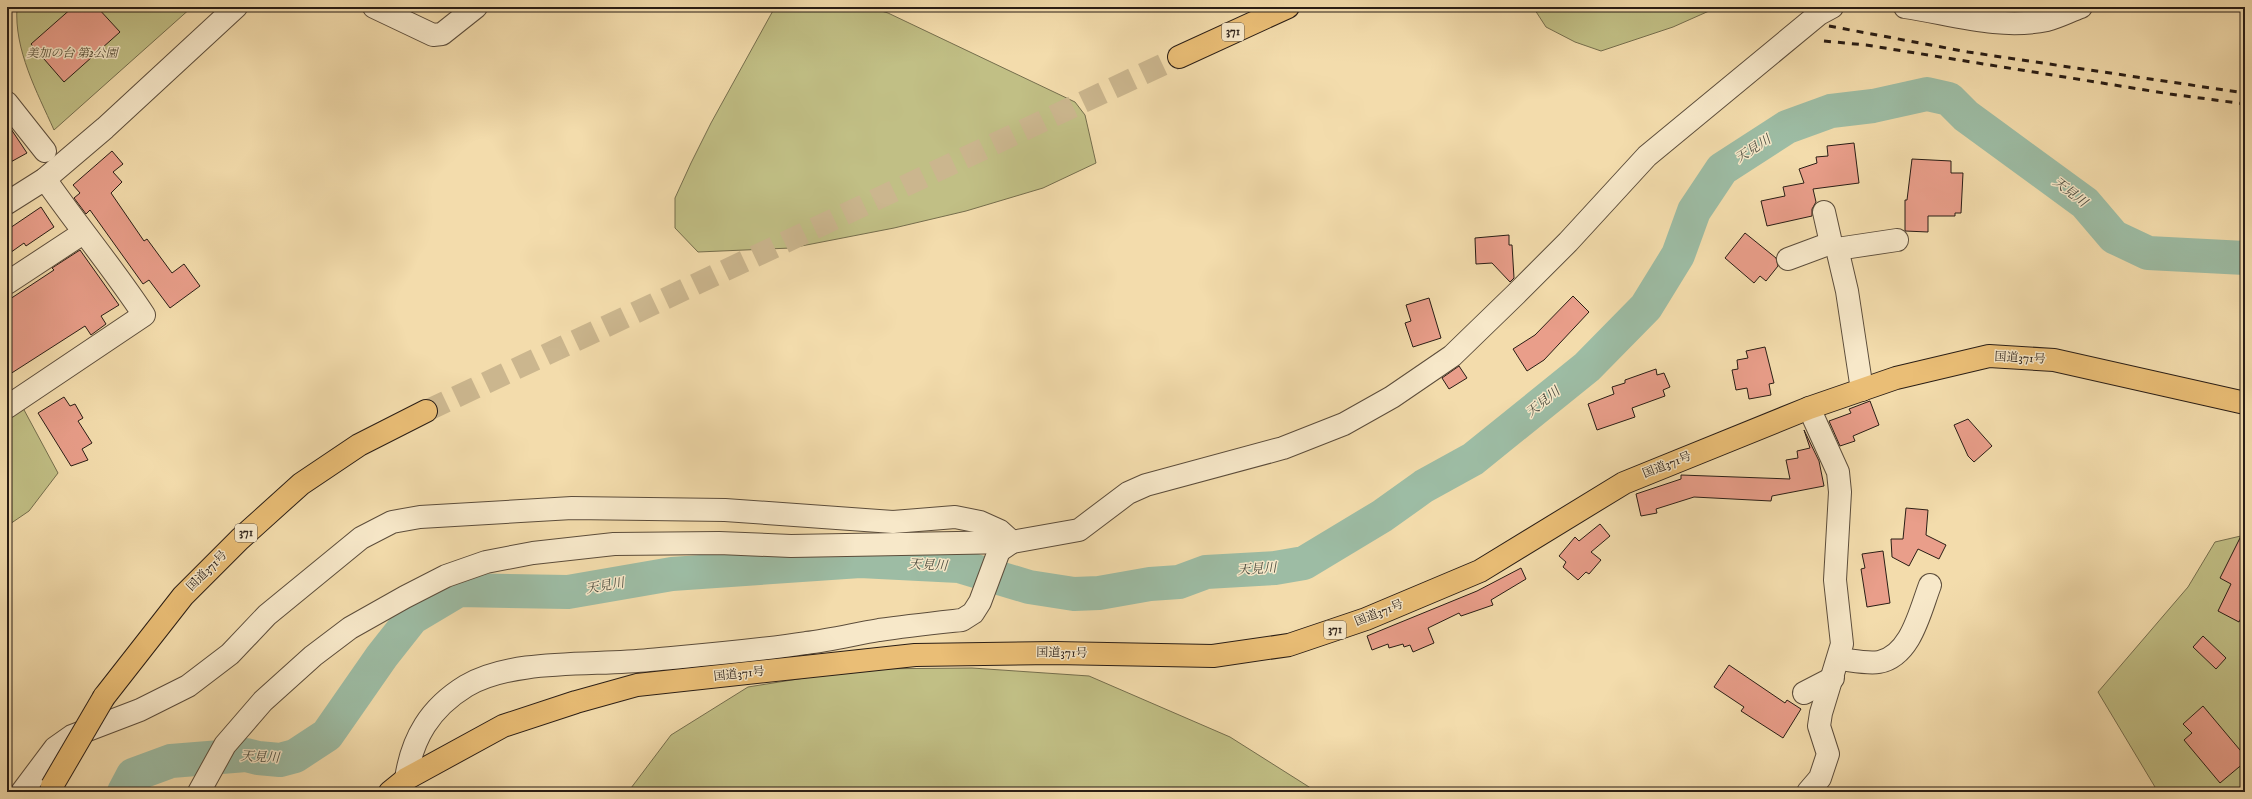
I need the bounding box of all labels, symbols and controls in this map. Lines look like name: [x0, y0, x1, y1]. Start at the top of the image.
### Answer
road number: 371: [1222, 23, 1244, 41]
park label: 美加の台 第2公園: [26, 46, 120, 61]
water label: 天見川: [1732, 131, 1775, 166]
water label: 天見川: [2050, 174, 2092, 212]
street label: 国道371号: [1994, 349, 2046, 367]
water label: 天見川: [1523, 382, 1565, 420]
street label: 国道371号: [1640, 448, 1694, 482]
road number: 371: [235, 524, 257, 542]
street label: 国道371号: [184, 548, 230, 594]
water label: 天見川: [908, 556, 950, 574]
water label: 天見川: [1237, 560, 1279, 578]
water label: 天見川: [584, 574, 628, 597]
street label: 国道371号: [1352, 596, 1406, 630]
road number: 371: [1324, 621, 1346, 639]
street label: 国道371号: [1036, 645, 1088, 661]
street label: 国道371号: [713, 664, 765, 684]
water label: 天見川: [240, 748, 282, 766]

